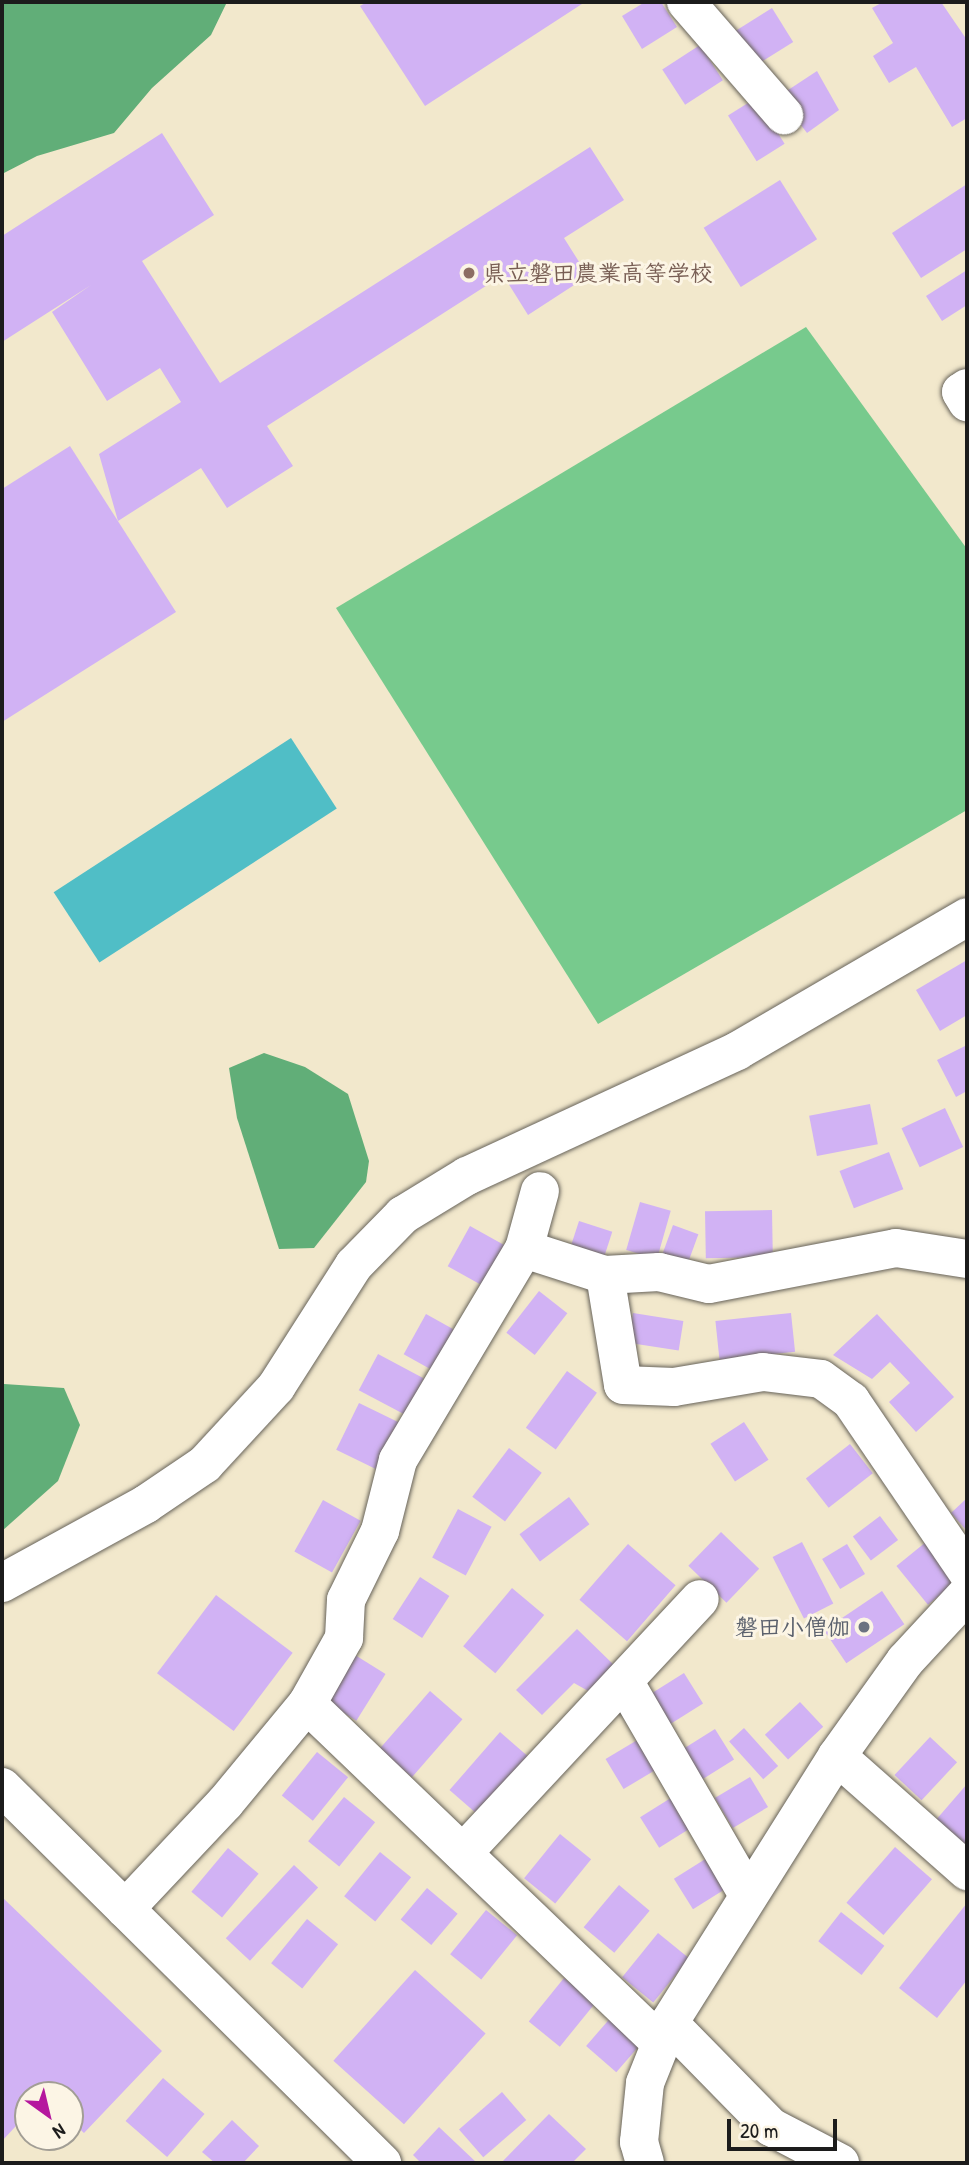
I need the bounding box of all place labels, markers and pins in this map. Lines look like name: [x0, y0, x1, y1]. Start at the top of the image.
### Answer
place label: 県立磐田農業高等学校: [483, 259, 713, 287]
marker: 県立磐田農業高等学校: [461, 265, 477, 281]
place label: 磐田小僧伽: [735, 1613, 850, 1641]
marker: 磐田小僧伽: [856, 1619, 872, 1635]

